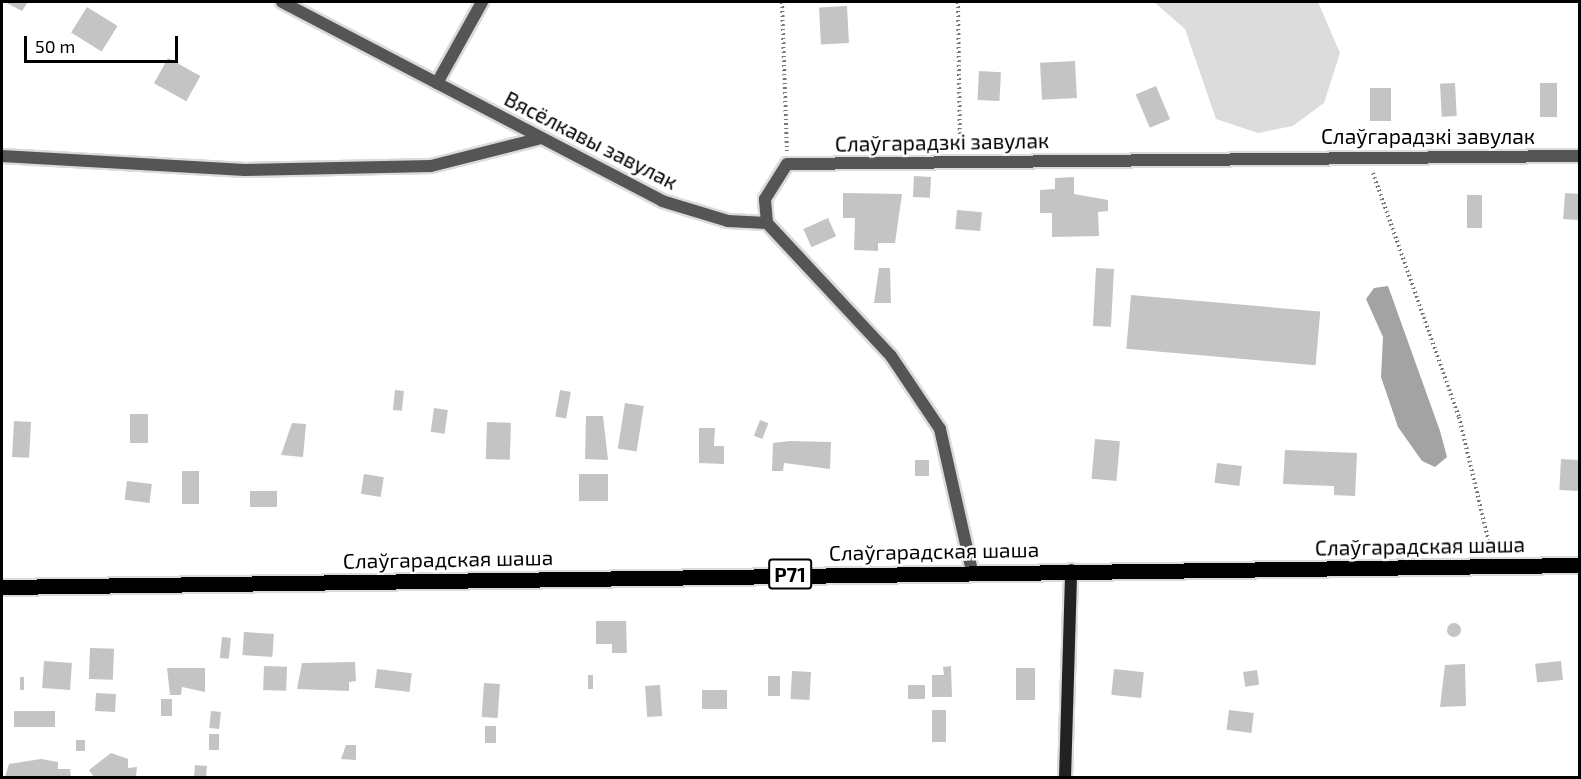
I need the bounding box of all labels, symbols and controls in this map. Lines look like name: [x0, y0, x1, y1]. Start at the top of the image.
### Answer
scale bar: [27, 24, 182, 62]
text: 50 m: [35, 35, 75, 57]
street label: Вясёлкавы завулак: [500, 85, 682, 195]
street label: Слаўгарадзкі завулак: [1321, 123, 1535, 149]
street label: Слаўгарадзкі завулак: [835, 128, 1049, 156]
street label: Слаўгарадская шаша: [1315, 532, 1525, 560]
street label: Слаўгарадская шаша: [829, 537, 1039, 565]
street label: Слаўгарадская шаша: [343, 545, 553, 573]
road number: Р71: [768, 557, 812, 591]

